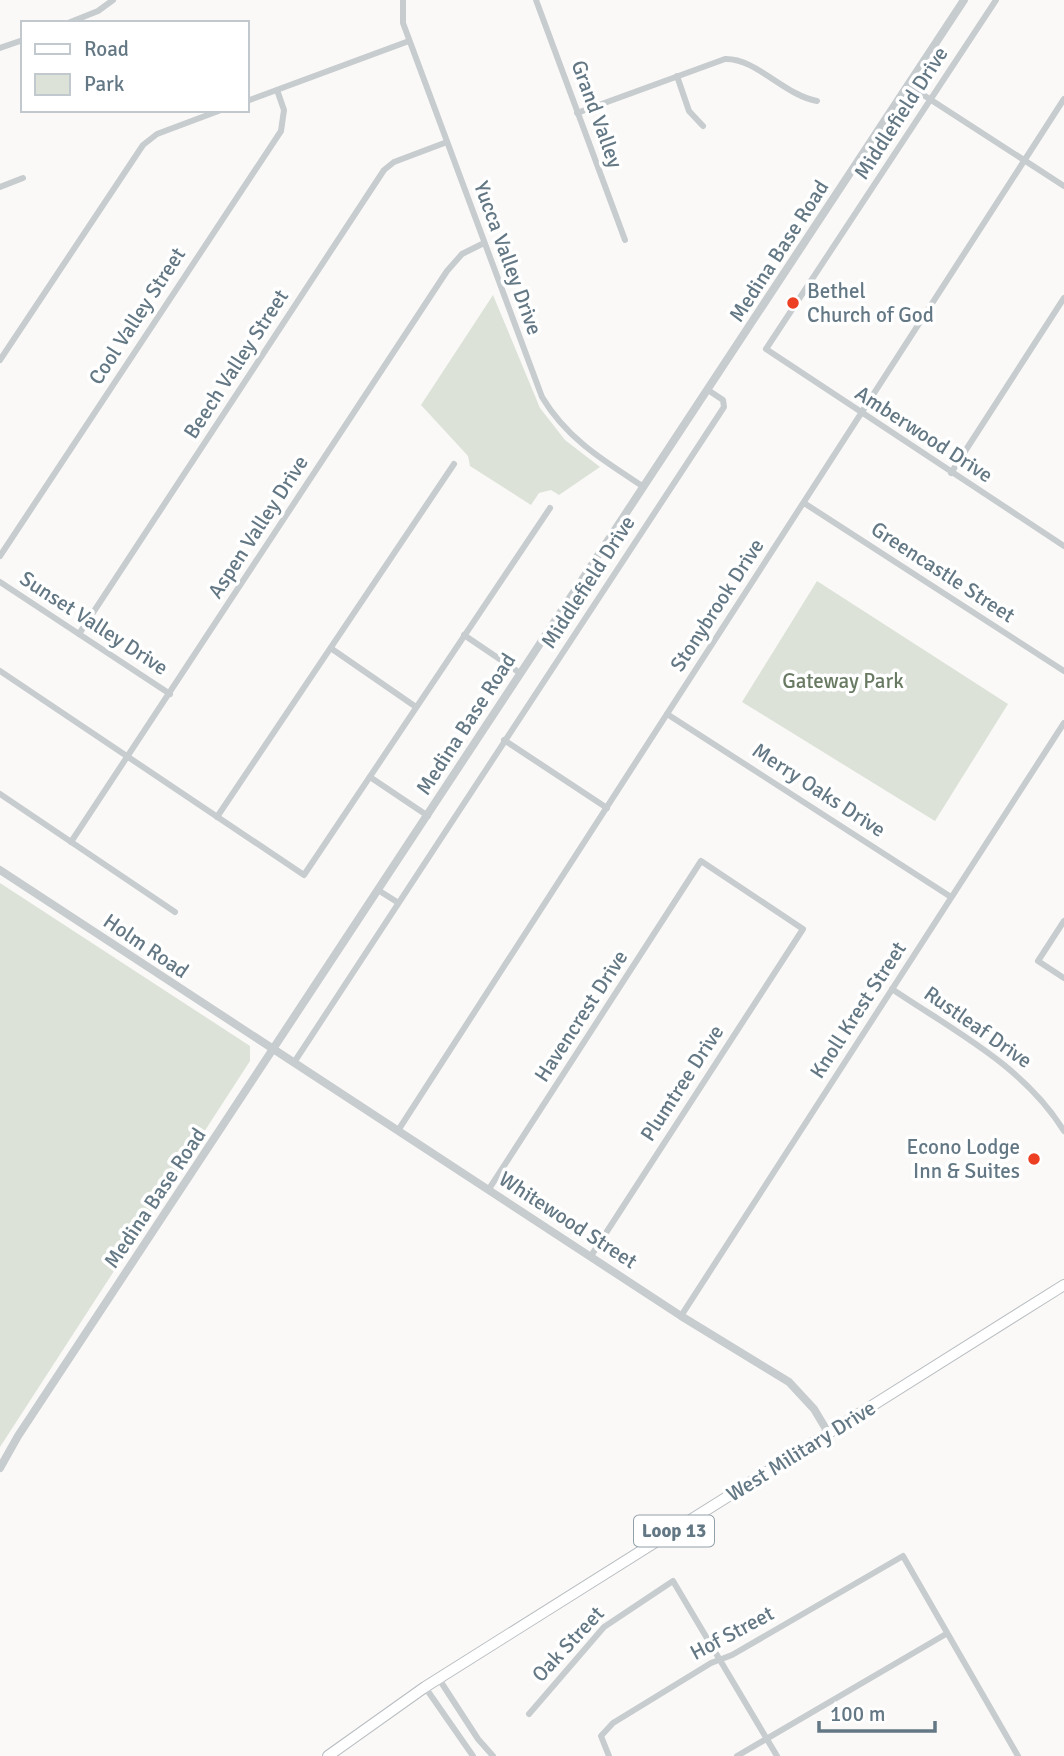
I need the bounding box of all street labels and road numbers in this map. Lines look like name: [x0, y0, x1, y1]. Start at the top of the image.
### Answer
street label: Middlefield Drive: [848, 42, 954, 184]
street label: Grand Valley: [565, 57, 629, 172]
street label: Medina Base Road: [724, 175, 834, 327]
street label: Yucca Valley Drive: [468, 178, 548, 338]
street label: Cool Valley Street: [83, 243, 191, 389]
street label: Beech Valley Street: [178, 284, 294, 444]
street label: Amberwood Drive: [850, 380, 998, 488]
street label: Aspen Valley Drive: [202, 451, 314, 603]
street label: Middlefield Drive: [535, 511, 641, 653]
street label: Greencastle Street: [866, 516, 1020, 628]
street label: Stonybrook Drive: [664, 534, 770, 676]
street label: Sunset Valley Drive: [15, 565, 173, 681]
street label: Medina Base Road: [411, 648, 521, 800]
street label: Merry Oaks Drive: [748, 737, 890, 843]
street label: Holm Road: [98, 908, 194, 984]
street label: Knoll Krest Street: [804, 937, 912, 1083]
street label: Havencrest Drive: [529, 945, 633, 1087]
street label: Rustleaf Drive: [919, 980, 1037, 1074]
street label: Plumtree Drive: [635, 1020, 729, 1146]
street label: Medina Base Road: [98, 1123, 212, 1273]
street label: Whitewood Street: [494, 1166, 642, 1274]
street label: West Military Drive: [722, 1395, 880, 1507]
road number: Loop 13: [634, 1516, 714, 1546]
street label: Hof Street: [686, 1600, 778, 1666]
street label: Oak Street: [526, 1601, 610, 1687]

